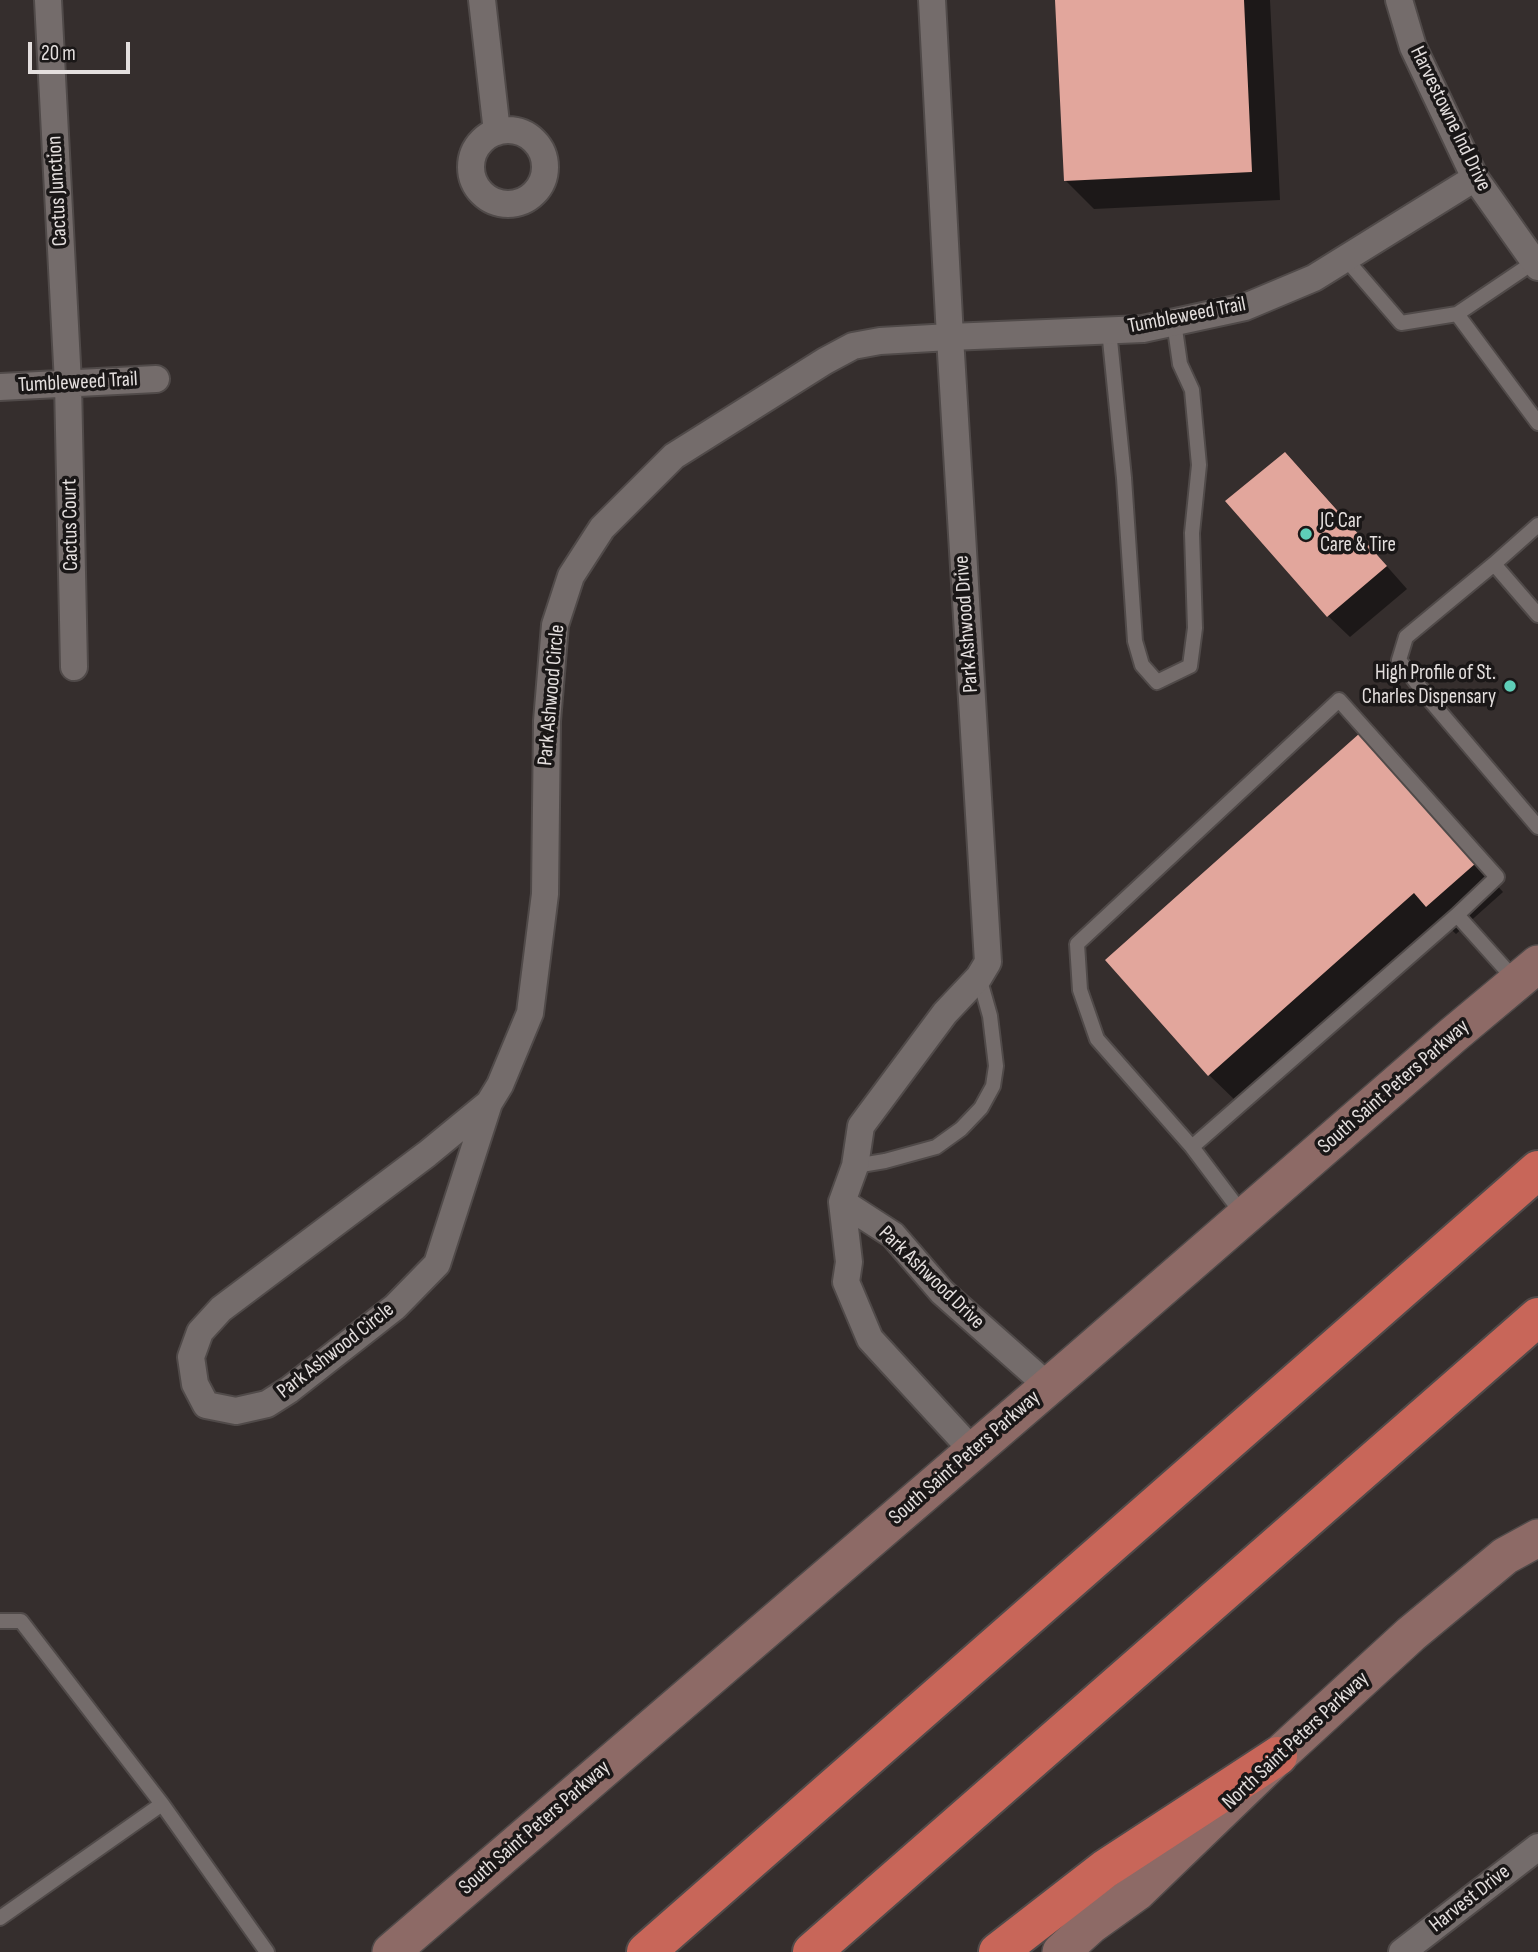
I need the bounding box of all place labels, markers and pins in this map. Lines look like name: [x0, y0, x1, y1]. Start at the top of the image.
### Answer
place label: JC Car Care & Tire: [1320, 509, 1396, 559]
marker: JC Car Care & Tire: [1298, 526, 1314, 542]
place label: High Profile of St. Charles Dispensary: [1362, 661, 1496, 711]
marker: High Profile of St. Charles Dispensary: [1502, 678, 1518, 694]

